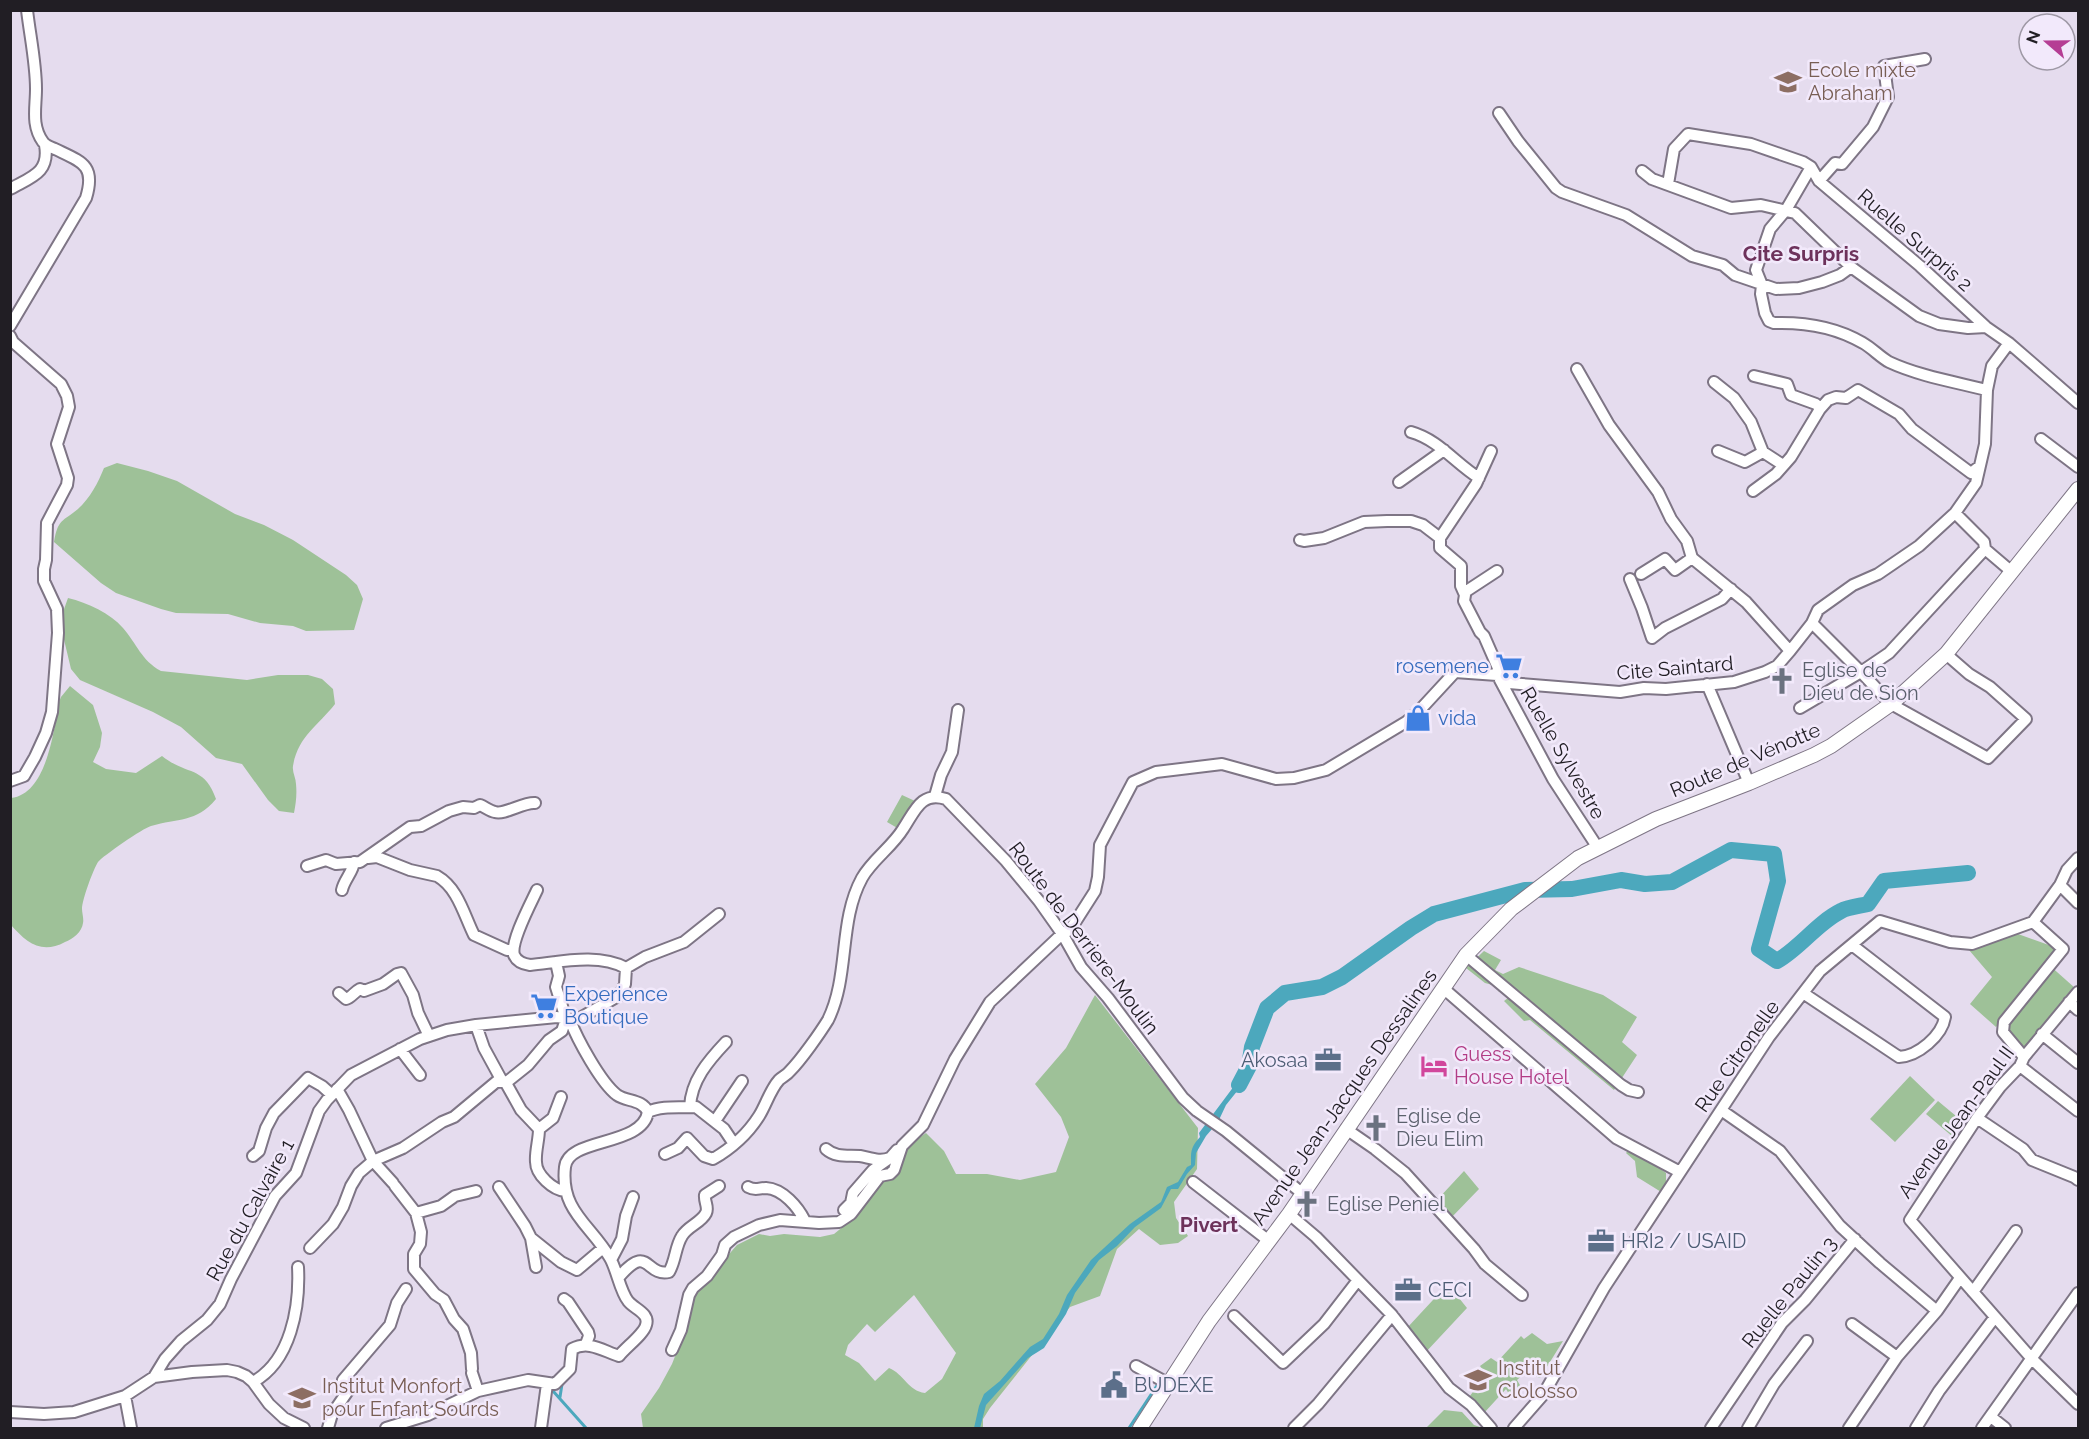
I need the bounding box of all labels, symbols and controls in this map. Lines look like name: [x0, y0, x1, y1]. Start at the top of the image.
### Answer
north arrow: [2017, 12, 2077, 72]
text: N: [2022, 28, 2044, 46]
place label: Ecole mixte Abraham: [1808, 58, 1916, 105]
school or university icon: Ecole mixte Abraham: [1773, 67, 1803, 97]
street label: Ruelle Surpris 2: [1853, 184, 1977, 296]
district label: Cite Surpris: [1743, 241, 1859, 266]
supermarket icon: rosemene: [1494, 651, 1524, 681]
street label: Cite Saintard: [1616, 651, 1734, 685]
place label: rosemene: [1395, 654, 1489, 678]
place label: Eglise de Dieu de Sion: [1802, 658, 1919, 705]
church icon: Eglise de Dieu de Sion: [1767, 666, 1797, 696]
street label: Ruelle Sylvestre: [1515, 683, 1611, 824]
shop icon: vida: [1403, 703, 1433, 733]
place label: vida: [1438, 706, 1476, 730]
street label: Route de Vénotte: [1666, 717, 1824, 802]
street label: Route de Derriere-Moulin: [1004, 837, 1164, 1039]
street label: Avenue Jean-Jacques Dessalines: [1246, 964, 1442, 1230]
place label: Experience Boutique: [564, 982, 668, 1029]
supermarket icon: Experience Boutique: [529, 991, 559, 1021]
street label: Rue Citronelle: [1690, 995, 1785, 1117]
street label: Avenue Jean-Paul II: [1893, 1041, 2019, 1203]
place label: Guess House Hotel: [1454, 1042, 1569, 1089]
office icon: Akosaa: [1313, 1045, 1343, 1075]
place label: Akosaa: [1241, 1048, 1308, 1072]
hotel icon: Guess House Hotel: [1419, 1051, 1449, 1081]
place label: Eglise de Dieu Elim: [1396, 1104, 1484, 1151]
church icon: Eglise de Dieu Elim: [1361, 1113, 1391, 1143]
street label: Rue du Calvaire 1: [201, 1134, 299, 1285]
church icon: Eglise Peniel: [1292, 1189, 1322, 1219]
place label: Eglise Peniel: [1327, 1192, 1445, 1216]
district label: Pivert: [1180, 1212, 1238, 1237]
office icon: HRI2 / USAID: [1586, 1226, 1616, 1256]
place label: HRI2 / USAID: [1621, 1229, 1746, 1253]
street label: Ruelle Paulin 3: [1737, 1231, 1841, 1353]
office icon: CECI: [1393, 1275, 1423, 1305]
place label: CECI: [1428, 1278, 1472, 1302]
place label: Institut Clolosso: [1498, 1356, 1578, 1403]
school or university icon: Institut Clolosso: [1463, 1365, 1493, 1395]
public building icon: BUDEXE: [1099, 1370, 1129, 1400]
place label: BUDEXE: [1134, 1373, 1214, 1397]
place label: Institut Monfort pour Enfant Sourds: [322, 1374, 499, 1421]
school or university icon: Institut Monfort pour Enfant Sourds: [287, 1383, 317, 1413]

